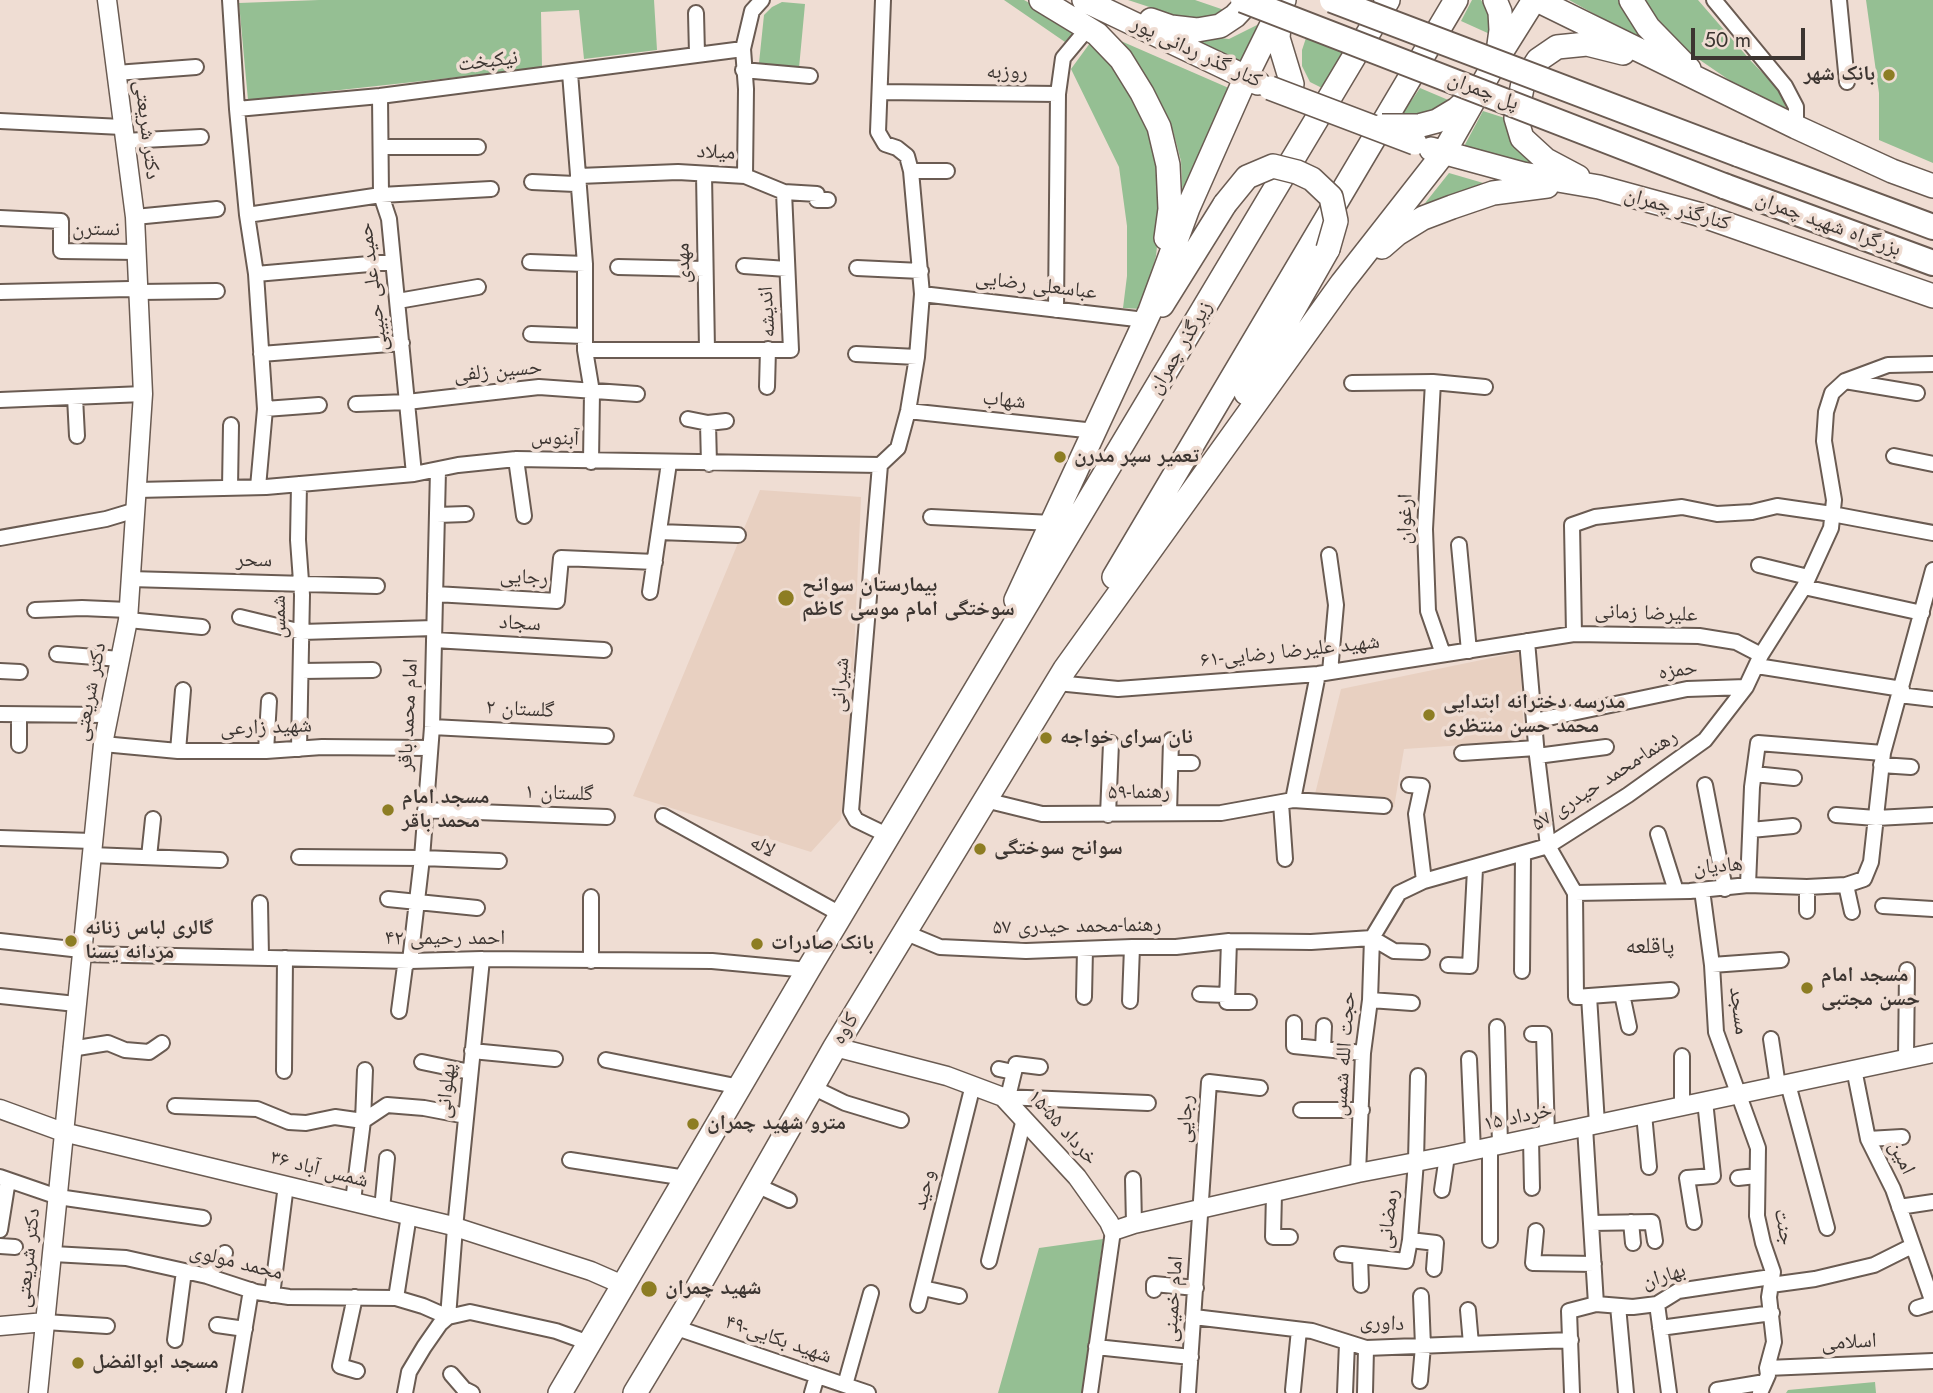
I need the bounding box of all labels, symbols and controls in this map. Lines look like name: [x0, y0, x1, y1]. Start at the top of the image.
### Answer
street label: کنار گذر ردانی پور: [1127, 12, 1265, 94]
scale bar: [1695, 14, 1809, 58]
text: 50 m: [1704, 25, 1751, 55]
street label: نیکبخت: [457, 46, 519, 78]
street label: روزبه: [986, 60, 1028, 86]
place label: بانک شهر: [1804, 62, 1875, 88]
street label: پل چمران: [1444, 67, 1522, 117]
marker: بانک شهر: [1881, 67, 1897, 83]
street label: دکتر شریعتی: [127, 79, 165, 181]
street label: میلاد: [696, 140, 736, 166]
street label: کنارگذر چمران: [1621, 183, 1733, 237]
street label: بزرگراه شهید چمران: [1752, 187, 1904, 263]
street label: نسترن: [72, 217, 120, 243]
street label: حمید علی حبیبی: [354, 221, 394, 353]
street label: مهدی: [671, 243, 697, 283]
street label: عباسعلی رضایی: [974, 266, 1098, 306]
street label: اندیشه: [754, 286, 782, 338]
street label: زیرگذر چمران: [1143, 297, 1219, 399]
street label: حسین زلفی: [453, 356, 543, 388]
street label: شهاب: [981, 386, 1027, 416]
street label: آبنوس: [531, 426, 579, 452]
place label: تعمیر سپر مدرن: [1074, 444, 1199, 470]
marker: تعمیر سپر مدرن: [1052, 449, 1068, 465]
street label: ارغوان: [1393, 493, 1419, 545]
street label: سحر: [236, 548, 272, 574]
street label: رجایی: [499, 564, 549, 592]
place label: بیمارستان سوانح سوختگی امام موسی کاظم: [802, 573, 1015, 623]
marker: بیمارستان سوانح سوختگی امام موسی کاظم: [776, 588, 796, 608]
street label: شمس: [267, 595, 293, 639]
street label: علیرضا زمانی: [1594, 600, 1698, 628]
street label: سجاد: [498, 610, 542, 638]
street label: ۶۱-شهید علیرضا رضایی: [1199, 630, 1381, 674]
street label: دکتر شریعتی: [69, 641, 113, 743]
street label: شیرانی: [826, 656, 856, 714]
street label: حمزه: [1657, 656, 1699, 686]
street label: امام محمد باقر: [393, 658, 425, 772]
place label: مدرسه دخترانه ابتدایی محمد حسن منتظری: [1443, 690, 1625, 740]
street label: گلستان ۲: [485, 696, 555, 724]
marker: مدرسه دخترانه ابتدایی محمد حسن منتظری: [1421, 707, 1437, 723]
street label: شهید زارعی: [220, 714, 312, 742]
street label: ۵۷ رهنما-محمد حیدری: [1527, 724, 1683, 838]
place label: نان سرای خواجه: [1060, 725, 1193, 751]
marker: نان سرای خواجه: [1038, 730, 1054, 746]
street label: گلستان ۱: [524, 780, 594, 808]
street label: ۵۹-رهنما: [1108, 780, 1170, 806]
place label: مسجد امام محمد باقر: [402, 785, 489, 835]
marker: مسجد امام محمد باقر: [380, 802, 396, 818]
street label: لاله: [745, 830, 779, 864]
place label: سوانح سوختگی: [994, 836, 1123, 862]
marker: سوانح سوختگی: [972, 841, 988, 857]
street label: هادیان: [1692, 852, 1744, 882]
street label: ۵۷ رهنما-محمد حیدری: [992, 913, 1162, 941]
place label: گالری لباس زنانه مردانه یسنا: [85, 916, 213, 966]
street label: ۴۲ احمد رحیمی: [385, 926, 505, 952]
place label: بانک صادرات: [771, 931, 874, 957]
marker: گالری لباس زنانه مردانه یسنا: [63, 933, 79, 949]
district label: پاقلعه: [1626, 933, 1674, 961]
marker: بانک صادرات: [749, 936, 765, 952]
place label: مسجد امام حسن مجتبی: [1821, 963, 1920, 1013]
marker: مسجد امام حسن مجتبی: [1799, 980, 1815, 996]
street label: مسجد: [1723, 986, 1753, 1036]
street label: حجت الله شمس: [1328, 991, 1362, 1117]
street label: کاوه: [827, 1009, 865, 1049]
street label: پهلوانی: [432, 1062, 462, 1120]
street label: ۱۵-۵۵ خرداد: [1022, 1085, 1102, 1171]
street label: رجایی: [1172, 1094, 1200, 1144]
street label: ۱۵ خرداد: [1481, 1098, 1555, 1138]
place label: مترو شهید چمران: [707, 1111, 846, 1137]
marker: مترو شهید چمران: [685, 1116, 701, 1132]
street label: امین: [1882, 1137, 1920, 1179]
street label: شمس آباد ۳۶: [267, 1146, 371, 1194]
street label: وحید: [908, 1167, 942, 1213]
street label: رمضانی: [1373, 1188, 1405, 1250]
street label: دکتر شریعتی: [11, 1207, 47, 1309]
street label: جنت: [1767, 1207, 1799, 1247]
street label: محمد مولوی: [187, 1239, 285, 1287]
street label: امام خمینی: [1158, 1255, 1190, 1343]
street label: بهاران: [1639, 1258, 1689, 1296]
place label: شهید چمران: [665, 1276, 761, 1302]
marker: شهید چمران: [639, 1279, 659, 1299]
street label: ۴۹-شهید بکایی: [721, 1310, 835, 1370]
street label: داوری: [1359, 1310, 1405, 1338]
street label: اسلامی: [1821, 1329, 1877, 1357]
place label: مسجد ابوالفضل: [92, 1350, 219, 1376]
marker: مسجد ابوالفضل: [70, 1355, 86, 1371]

